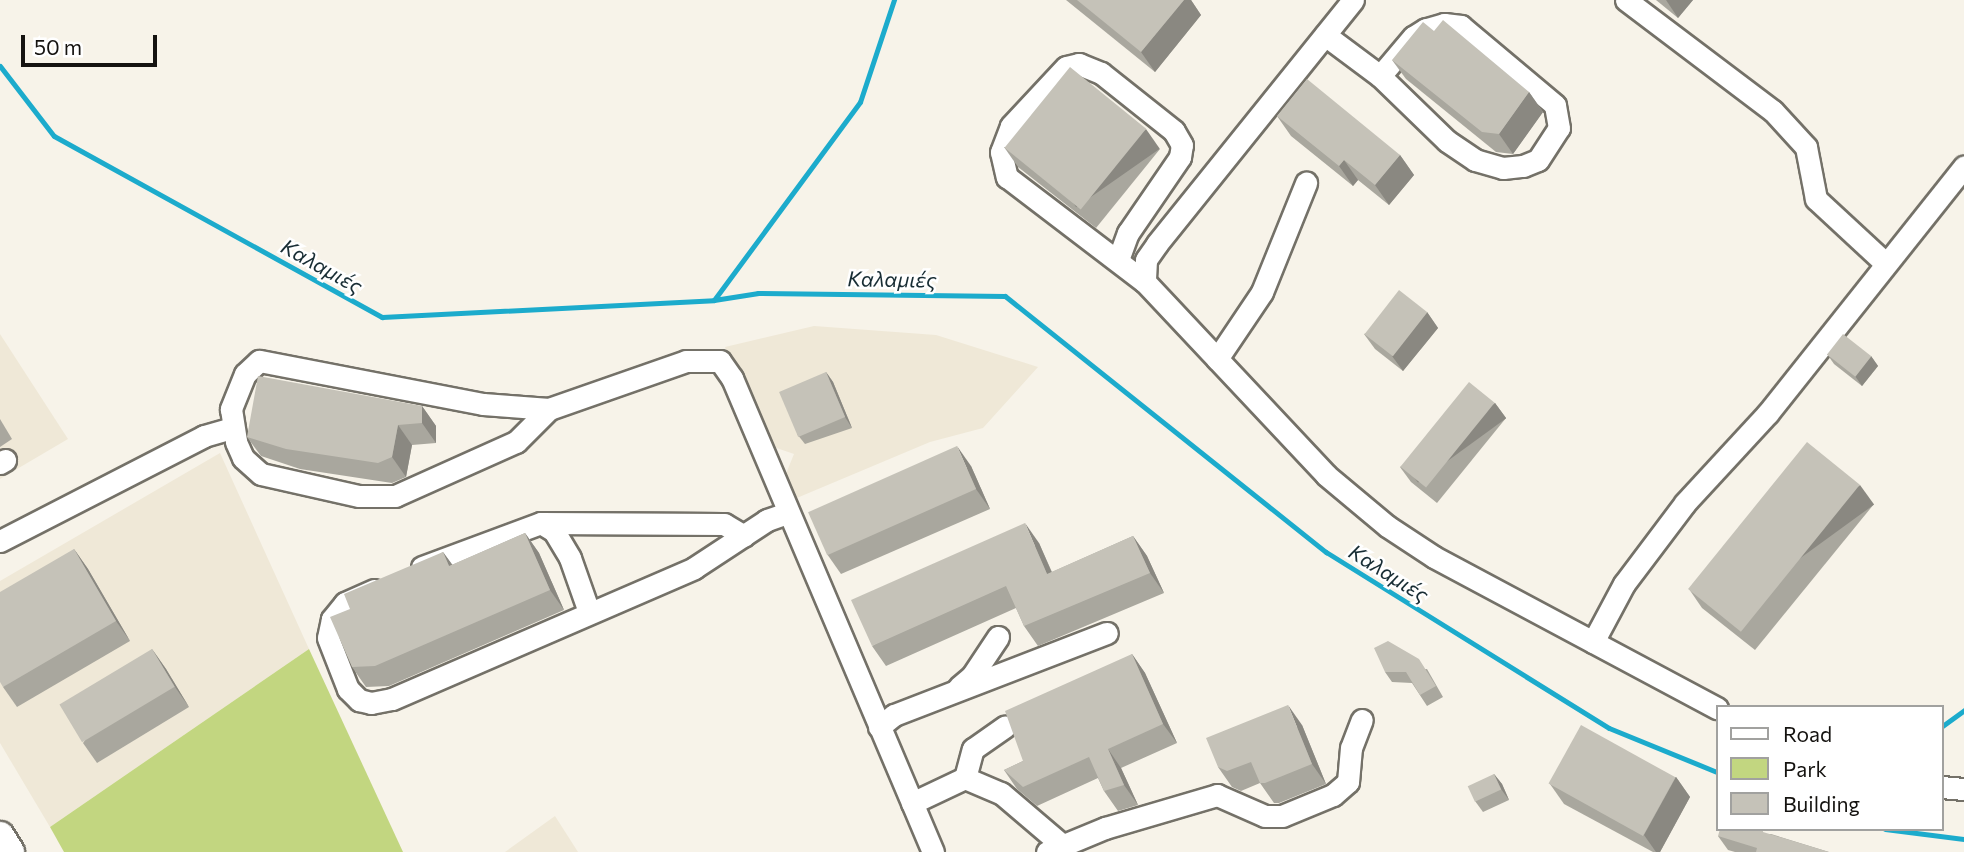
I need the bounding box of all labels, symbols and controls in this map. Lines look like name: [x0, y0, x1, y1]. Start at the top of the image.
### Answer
scale bar: [24, 21, 161, 65]
text: 50 m: [34, 34, 82, 59]
water label: Καλαμιές: [277, 233, 367, 299]
water label: Καλαμιές: [847, 266, 937, 292]
water label: Καλαμιές: [1345, 539, 1433, 607]
legend: [1716, 705, 1943, 831]
text: Road: [1783, 721, 1832, 746]
text: Park: [1783, 756, 1827, 781]
text: Building: [1783, 791, 1860, 816]

